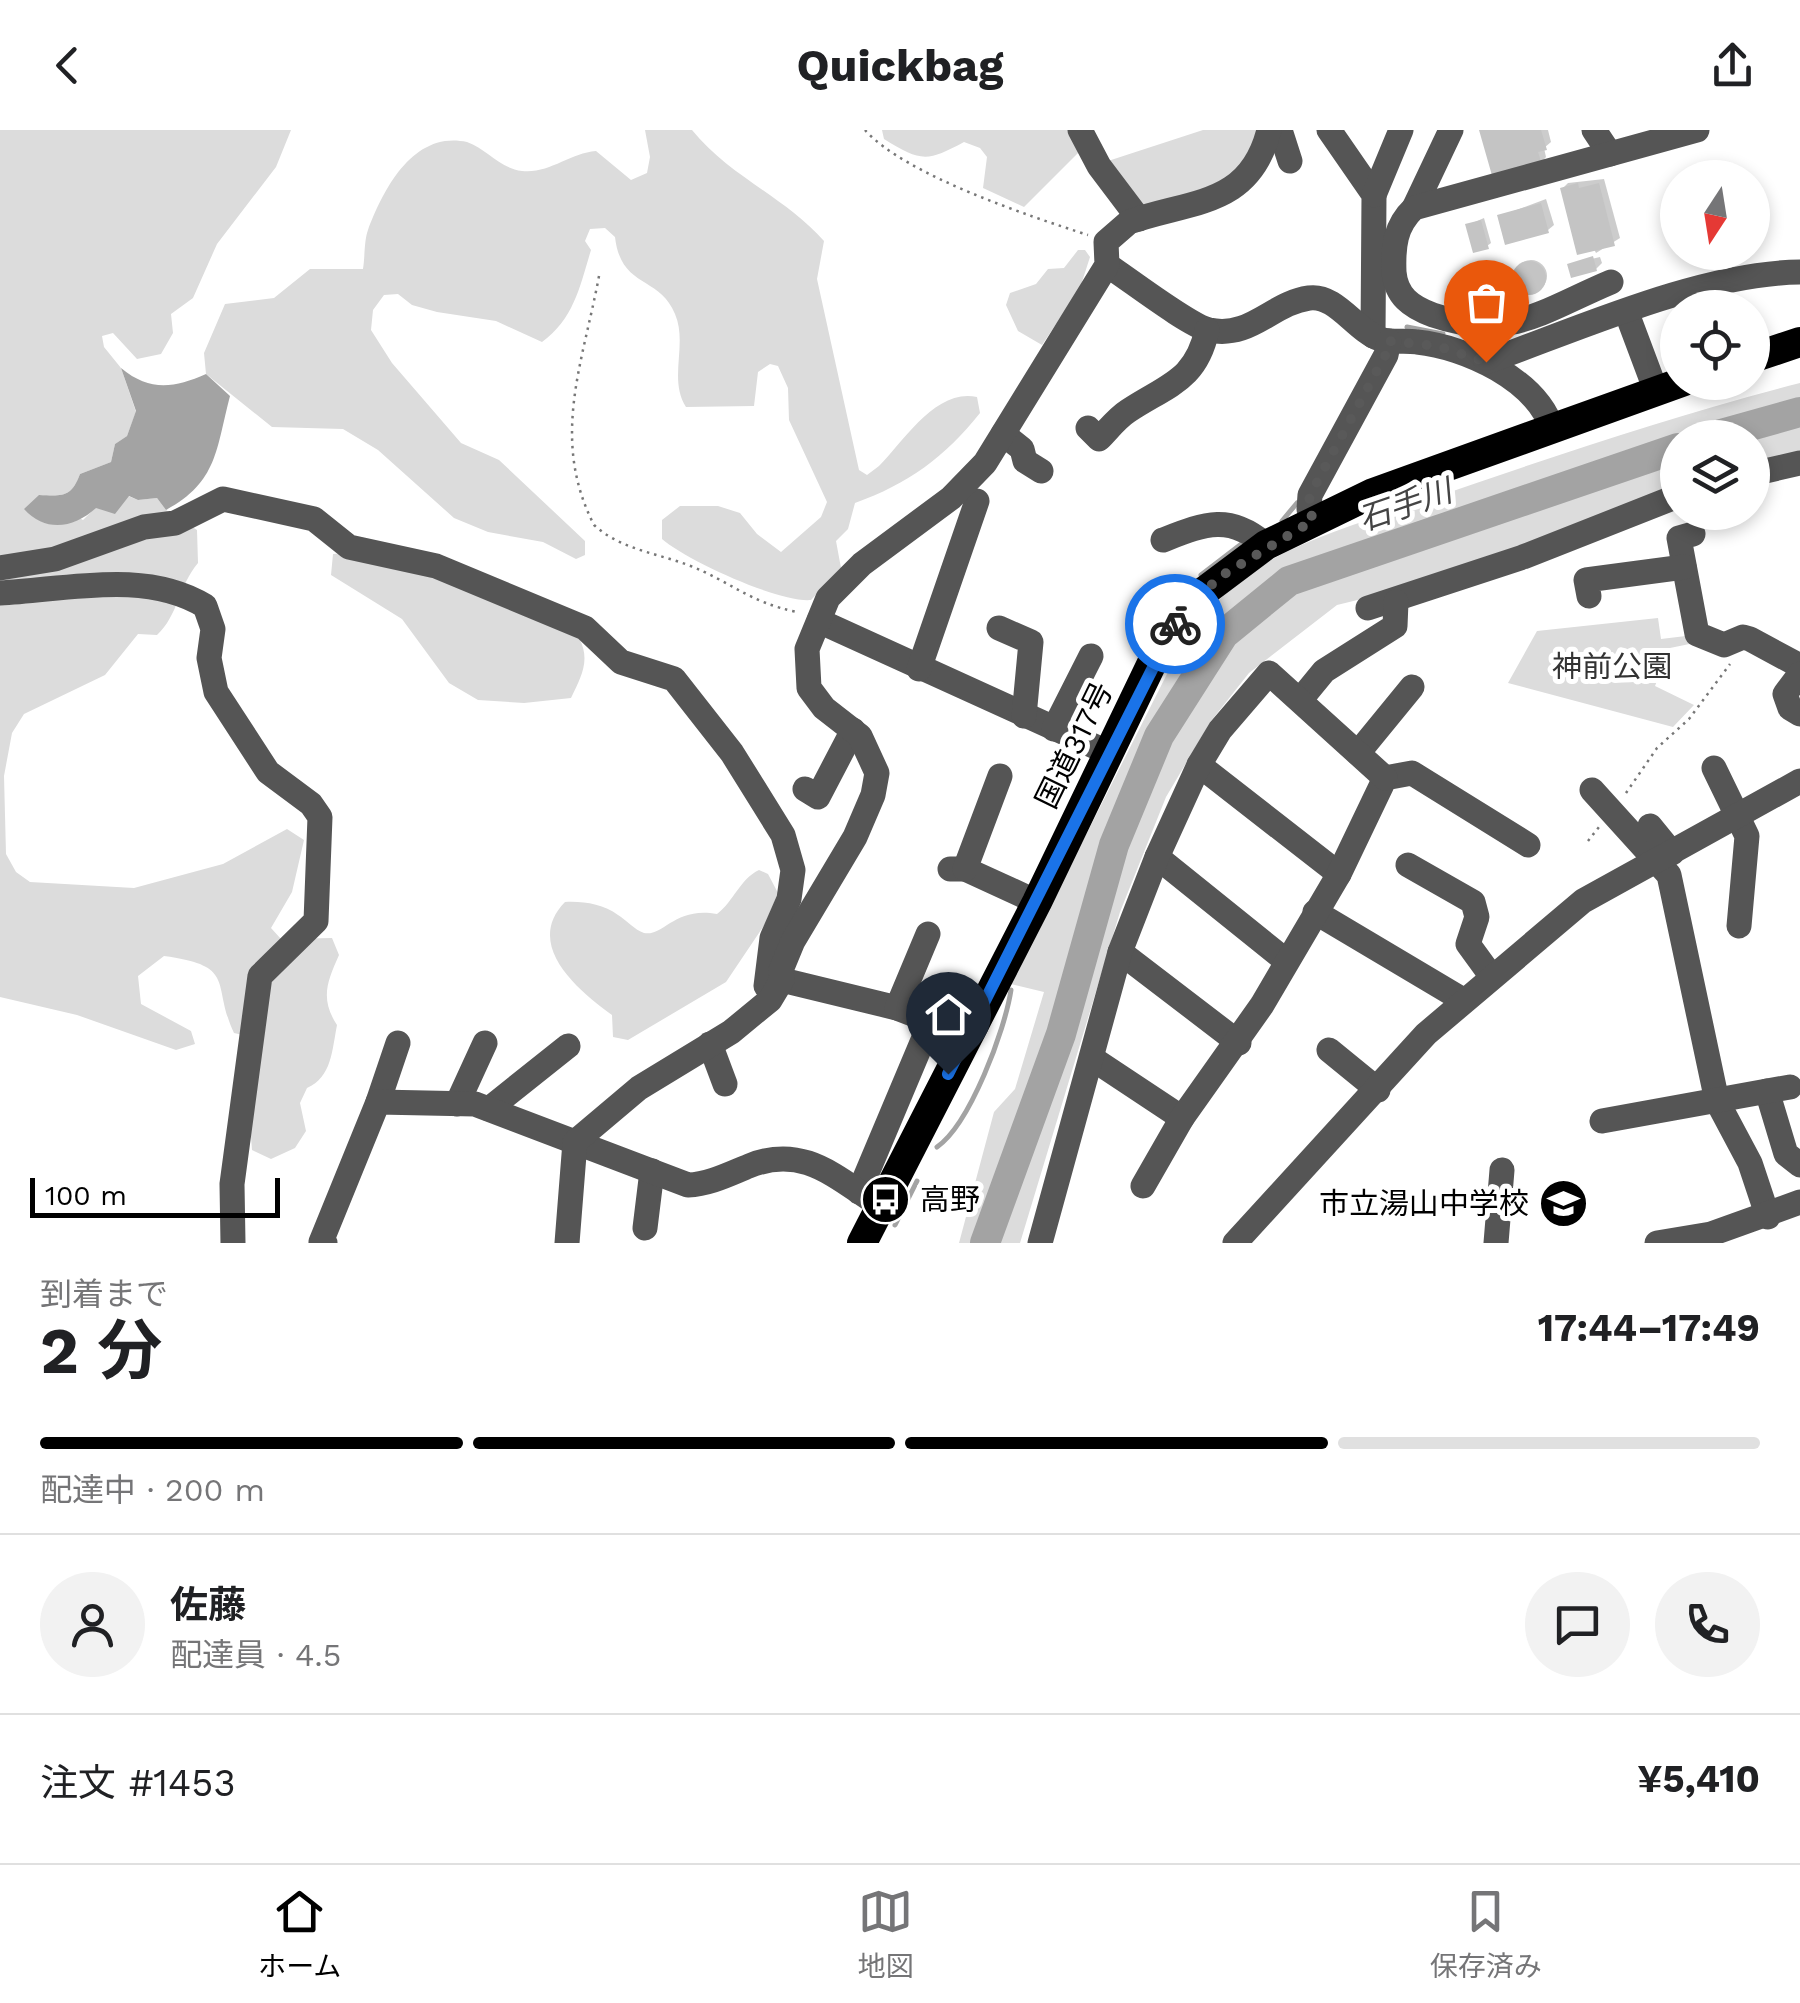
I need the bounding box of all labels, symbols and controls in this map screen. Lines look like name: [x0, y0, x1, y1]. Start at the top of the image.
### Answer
icon: back: [40, 38, 95, 93]
icon: share: [1705, 38, 1760, 93]
text: Quickbag: [796, 39, 1004, 92]
north arrow: [1660, 160, 1770, 270]
map controls: [1660, 160, 1770, 530]
pin: [1444, 260, 1529, 363]
icon: bag: [1459, 275, 1514, 330]
button: locate: [1660, 290, 1770, 400]
button: layers: [1660, 420, 1770, 530]
water label: 石手川: [1353, 470, 1459, 539]
courier: [1125, 574, 1225, 674]
icon: bike: [1148, 597, 1203, 652]
park label: 神前公園: [1552, 649, 1672, 684]
street label: 国道317号: [1028, 676, 1120, 814]
pin: [906, 972, 991, 1075]
icon: home: [921, 987, 976, 1042]
scale bar: [30, 1173, 280, 1218]
bus stop icon: 高野: [859, 1173, 911, 1225]
school or university icon: 市立湯山中学校: [1538, 1177, 1590, 1229]
text: 100 m: [45, 1179, 127, 1212]
place label: 高野: [920, 1182, 980, 1217]
place label: 市立湯山中学校: [1319, 1186, 1529, 1221]
text: 到着まで: [40, 1275, 168, 1313]
text: 17:44–17:49: [1538, 1306, 1760, 1350]
text: 2 分: [40, 1313, 162, 1389]
text: 配達中 · 200 m: [40, 1471, 265, 1509]
button: person: [40, 1572, 145, 1677]
button: chat: [1525, 1572, 1630, 1677]
button: phone: [1655, 1572, 1760, 1677]
text: 佐藤: [170, 1583, 246, 1627]
text: 配達員 · 4.5: [170, 1636, 341, 1674]
text: ¥5,410: [1637, 1757, 1760, 1801]
text: 注文 #1453: [40, 1761, 236, 1805]
tab: ホーム: [258, 1884, 341, 1984]
tab: 地図: [858, 1884, 914, 1984]
tab: 保存済み: [1430, 1884, 1542, 1984]

